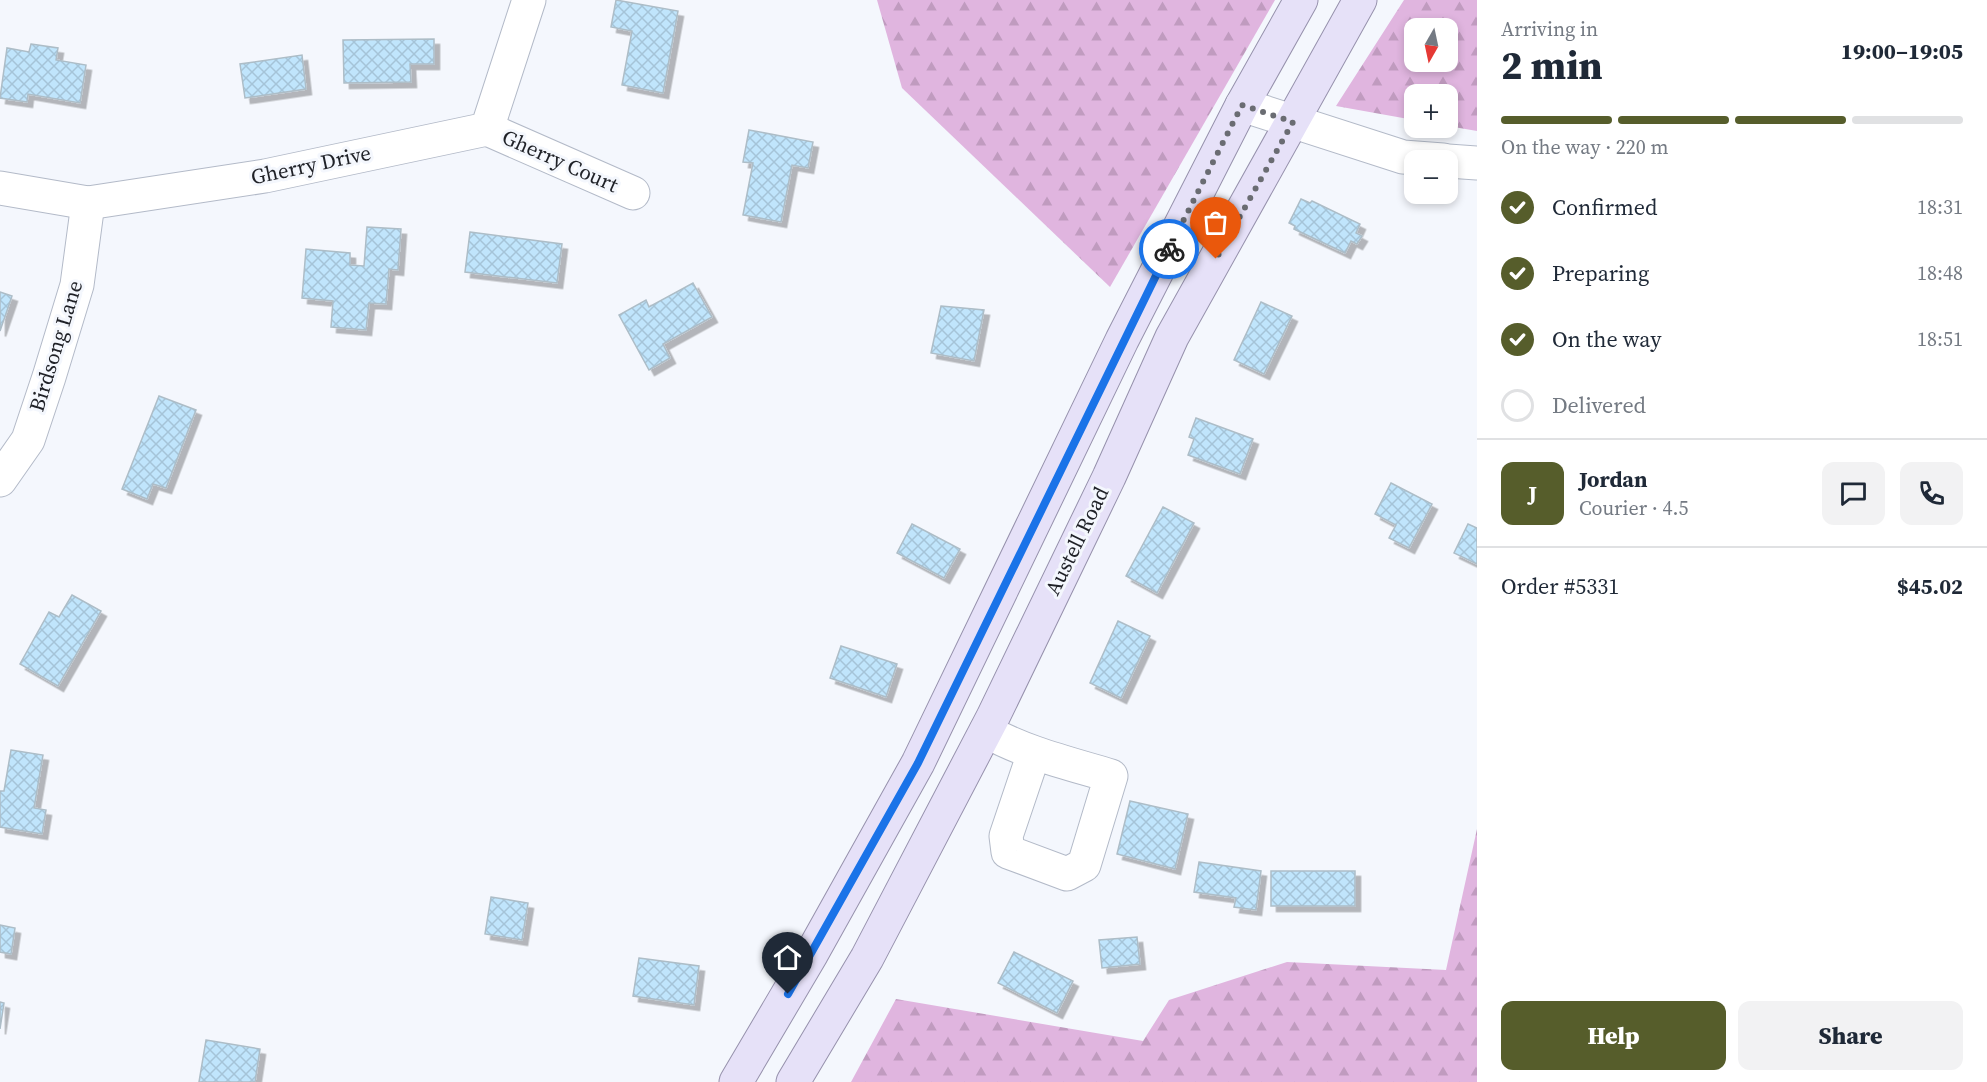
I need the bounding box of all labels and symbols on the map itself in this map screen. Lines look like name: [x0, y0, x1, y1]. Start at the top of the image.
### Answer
north arrow: [1404, 18, 1458, 72]
street label: Gherry Court: [498, 122, 623, 199]
street label: Gherry Drive: [248, 138, 374, 191]
pin: [1190, 197, 1241, 259]
courier: [1139, 219, 1199, 279]
street label: Birdsong Lane: [22, 277, 89, 415]
street label: Austell Road: [1038, 482, 1115, 600]
pin: [762, 932, 813, 994]

